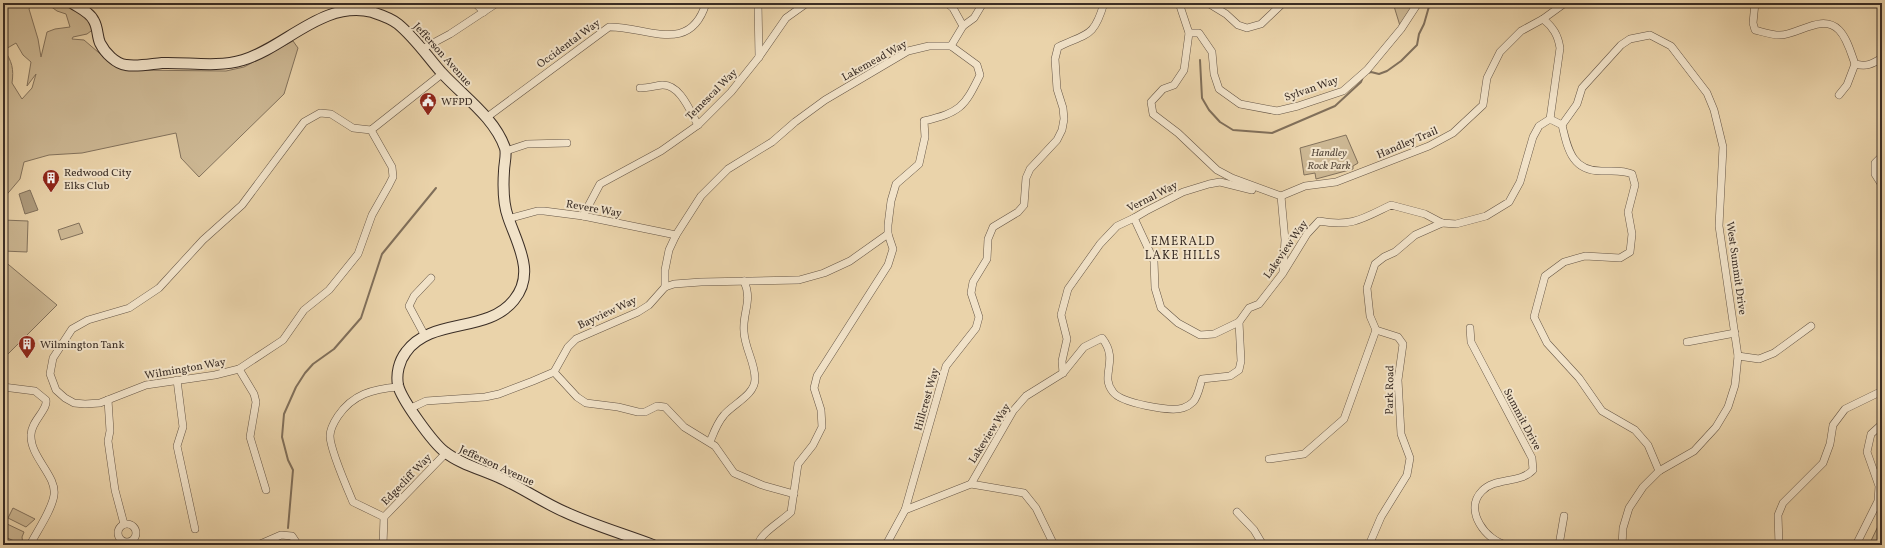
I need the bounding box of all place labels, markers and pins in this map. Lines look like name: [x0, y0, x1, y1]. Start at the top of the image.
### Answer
public building icon: WFPD: [418, 91, 438, 116]
place label: WFPD: [441, 95, 473, 110]
place label: Redwood City Elks Club: [64, 166, 132, 194]
building icon: Redwood City Elks Club: [41, 168, 61, 193]
building icon: Wilmington Tank: [17, 334, 37, 359]
place label: Wilmington Tank: [40, 338, 124, 353]

